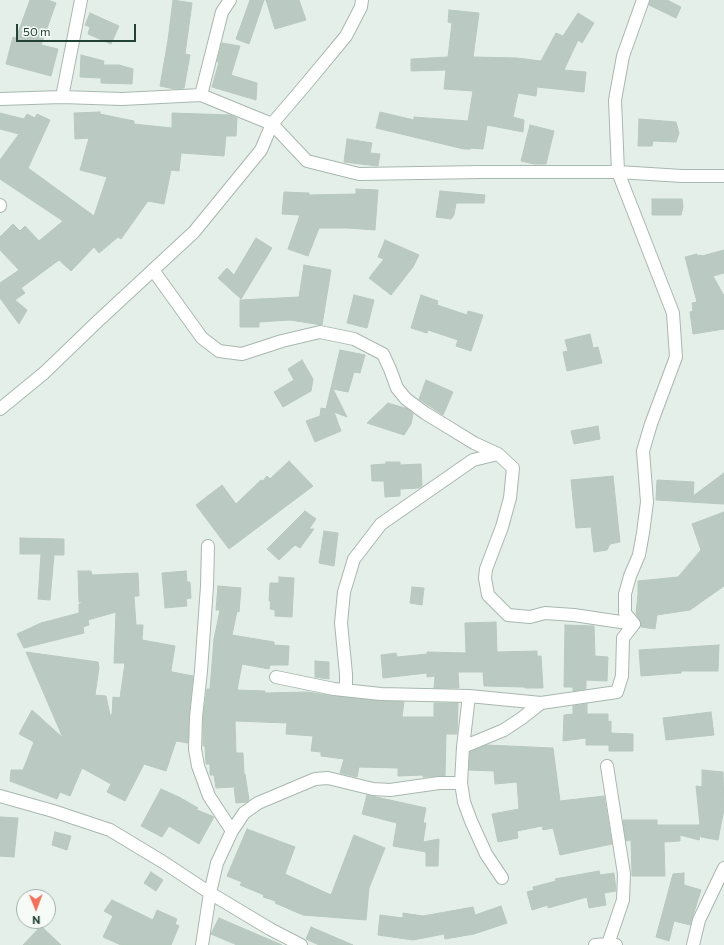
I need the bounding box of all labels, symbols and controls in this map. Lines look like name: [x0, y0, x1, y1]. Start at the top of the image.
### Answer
scale bar: [18, 16, 138, 42]
text: 50 m: [23, 24, 51, 38]
north arrow: [16, 889, 56, 929]
text: N: [32, 914, 40, 927]

